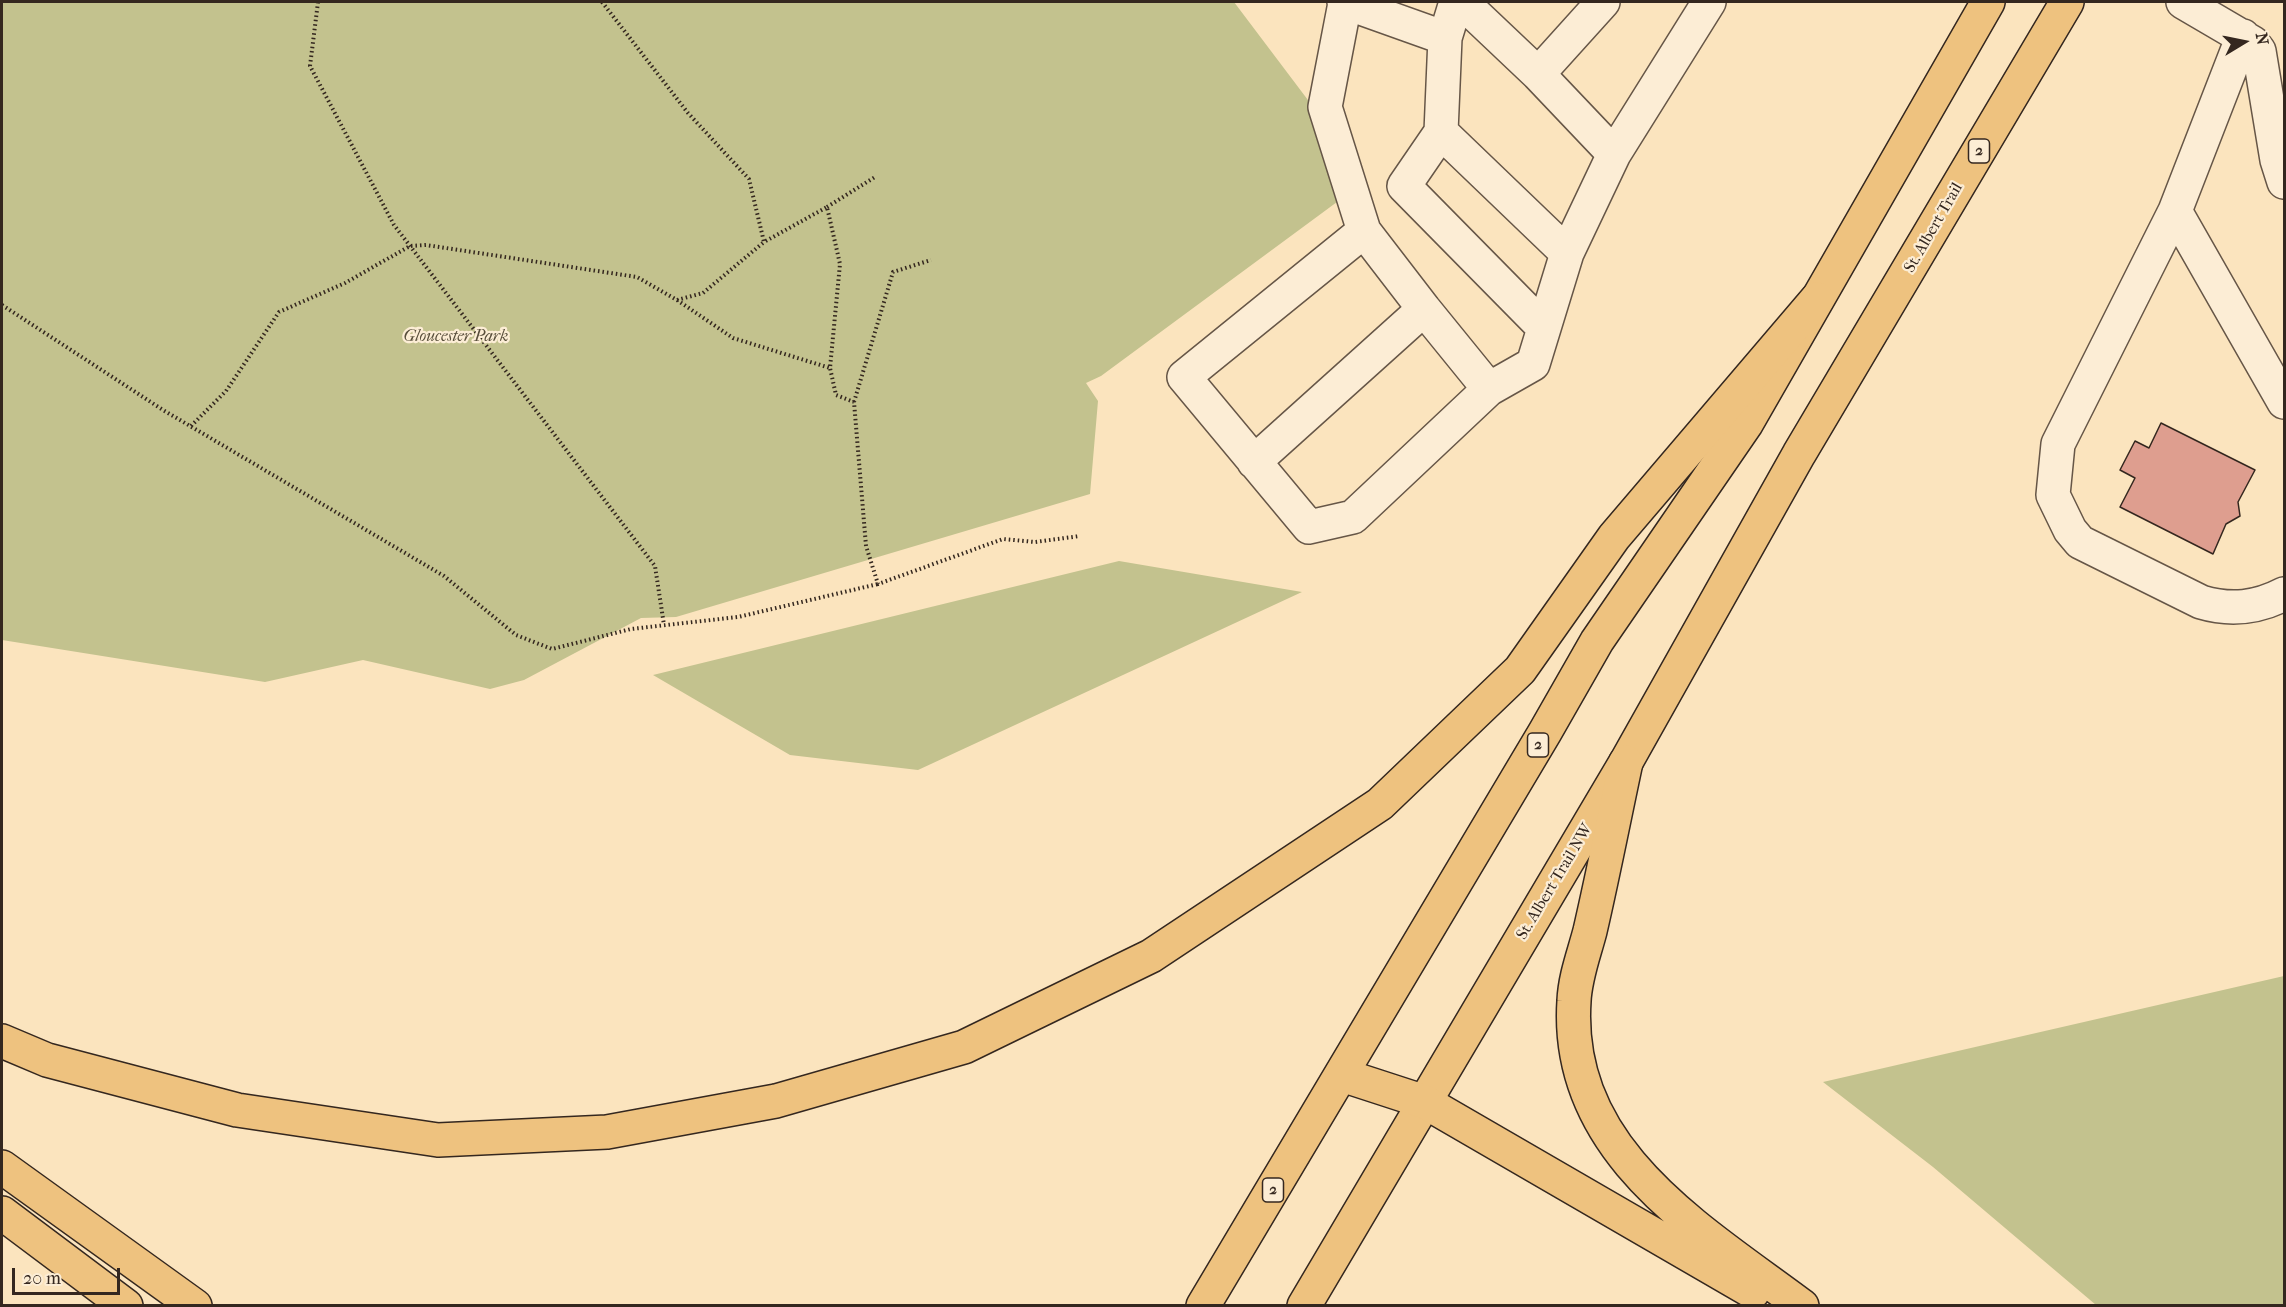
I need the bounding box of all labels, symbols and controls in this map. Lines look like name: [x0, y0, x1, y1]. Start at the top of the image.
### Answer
north arrow: [2214, 12, 2274, 72]
text: N: [2252, 31, 2273, 46]
road number: 2: [1968, 139, 1990, 163]
street label: St. Albert Trail: [1901, 180, 1967, 276]
park label: Gloucester Park: [404, 327, 508, 347]
road number: 2: [1528, 733, 1548, 757]
street label: St. Albert Trail NW: [1513, 821, 1597, 943]
road number: 2: [1262, 1178, 1284, 1202]
scale bar: [15, 1256, 123, 1294]
text: 20 m: [23, 1268, 61, 1289]

